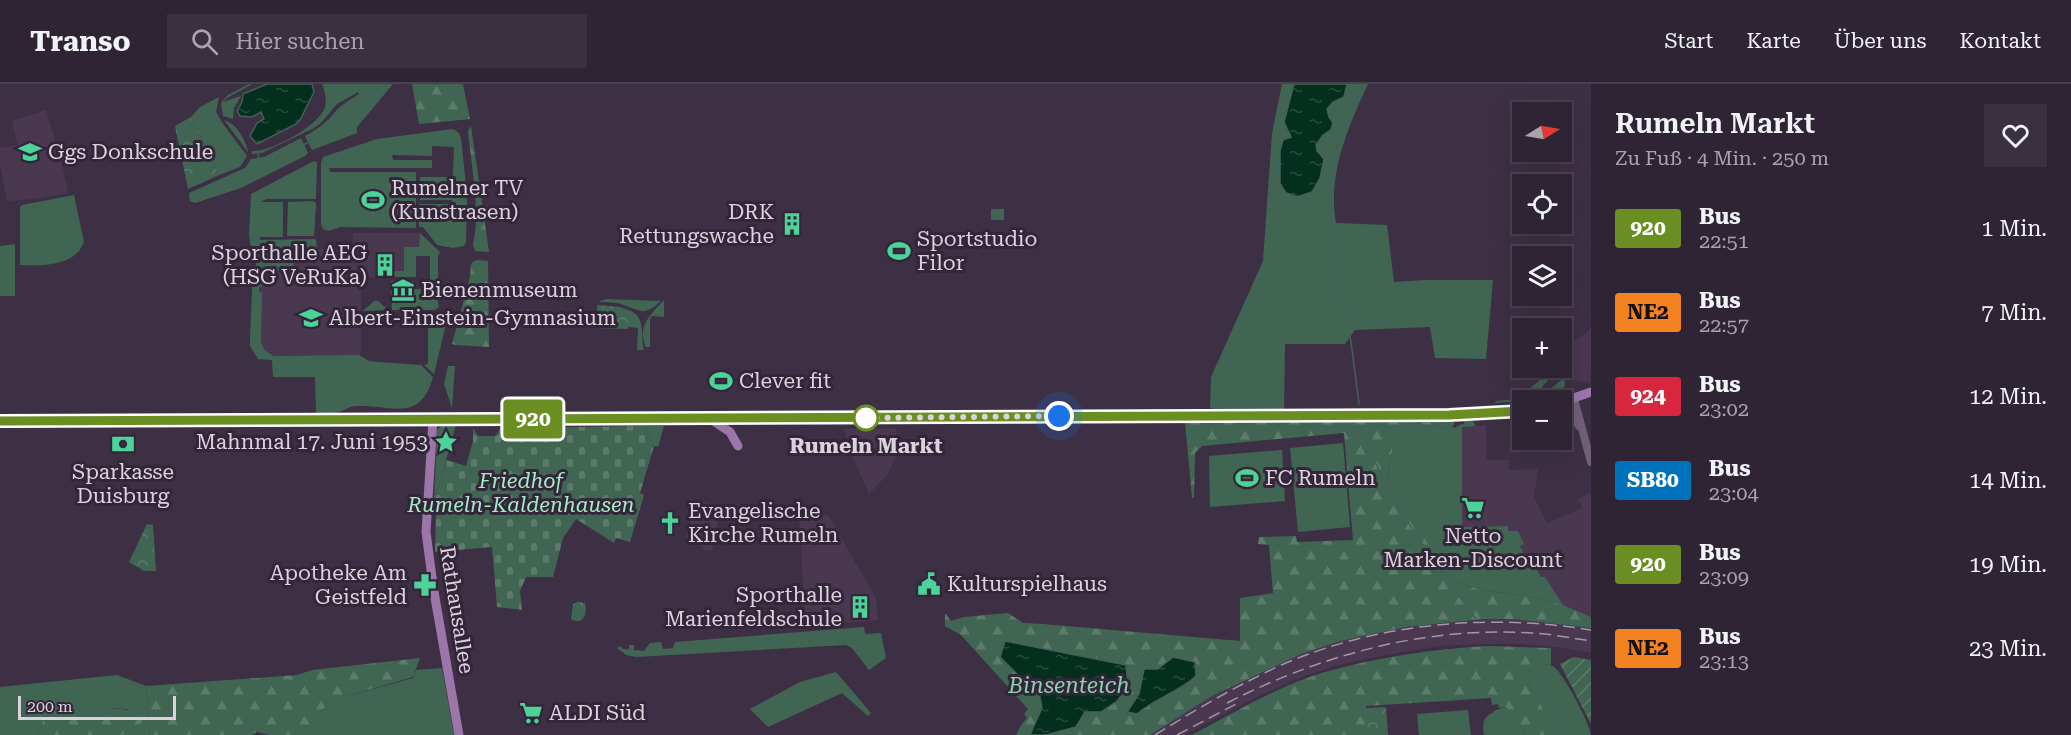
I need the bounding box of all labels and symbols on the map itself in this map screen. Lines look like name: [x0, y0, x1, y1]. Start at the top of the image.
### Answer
north arrow: [1512, 102, 1572, 162]
school or university icon: Ggs Donkschule: [17, 139, 43, 165]
place label: Ggs Donkschule: [48, 140, 213, 164]
place label: Rumelner TV (Kunstrasen): [391, 176, 524, 224]
sports icon: Rumelner TV (Kunstrasen): [360, 187, 386, 213]
place label: DRK Rettungswache: [619, 200, 774, 248]
building icon: DRK Rettungswache: [779, 211, 805, 237]
place label: Sportstudio Filor: [917, 227, 1037, 275]
sports icon: Sportstudio Filor: [886, 238, 912, 264]
place label: Sporthalle AEG (HSG VeRuKa): [212, 241, 367, 289]
building icon: Sporthalle AEG (HSG VeRuKa): [372, 252, 398, 278]
museum icon: Bienenmuseum: [390, 277, 416, 303]
place label: Bienenmuseum: [421, 278, 578, 302]
school or university icon: Albert-Einstein-Gymnasium: [298, 305, 324, 331]
place label: Albert-Einstein-Gymnasium: [329, 306, 616, 330]
sports icon: Clever fit: [708, 368, 734, 394]
place label: Clever fit: [739, 369, 831, 393]
line badge: 920: [498, 400, 568, 438]
your location: [1044, 401, 1074, 431]
marker: Rumeln Markt: [853, 405, 879, 431]
place icon: Mahnmal 17. Juni 1953: [433, 429, 459, 455]
place label: Mahnmal 17. Juni 1953: [196, 430, 428, 454]
bank icon: Sparkasse Duisburg: [110, 431, 136, 457]
place label: Rumeln Markt: [790, 434, 943, 458]
place label: Sparkasse Duisburg: [72, 460, 174, 508]
sports icon: FC Rumeln: [1234, 465, 1260, 491]
place label: FC Rumeln: [1265, 466, 1376, 490]
park label: Friedhof Rumeln-Kaldenhausen: [407, 469, 635, 517]
supermarket icon: Netto Marken-Discount: [1460, 495, 1486, 521]
place label: Evangelische Kirche Rumeln: [688, 499, 839, 547]
church icon: Evangelische Kirche Rumeln: [657, 510, 683, 536]
place label: Netto Marken-Discount: [1384, 524, 1563, 572]
street label: Rathausallee: [435, 545, 479, 675]
place label: Apotheke Am Geistfeld: [270, 561, 408, 609]
public building icon: Kulturspielhaus: [916, 571, 942, 597]
pharmacy icon: Apotheke Am Geistfeld: [412, 572, 438, 598]
place label: Kulturspielhaus: [947, 572, 1107, 596]
place label: Sporthalle Marienfeldschule: [665, 583, 842, 631]
building icon: Sporthalle Marienfeldschule: [847, 594, 873, 620]
water label: Binsenteich: [1007, 673, 1130, 698]
scale bar: [18, 693, 176, 720]
supermarket icon: ALDI Süd: [518, 700, 544, 726]
place label: ALDI Süd: [549, 701, 646, 725]

